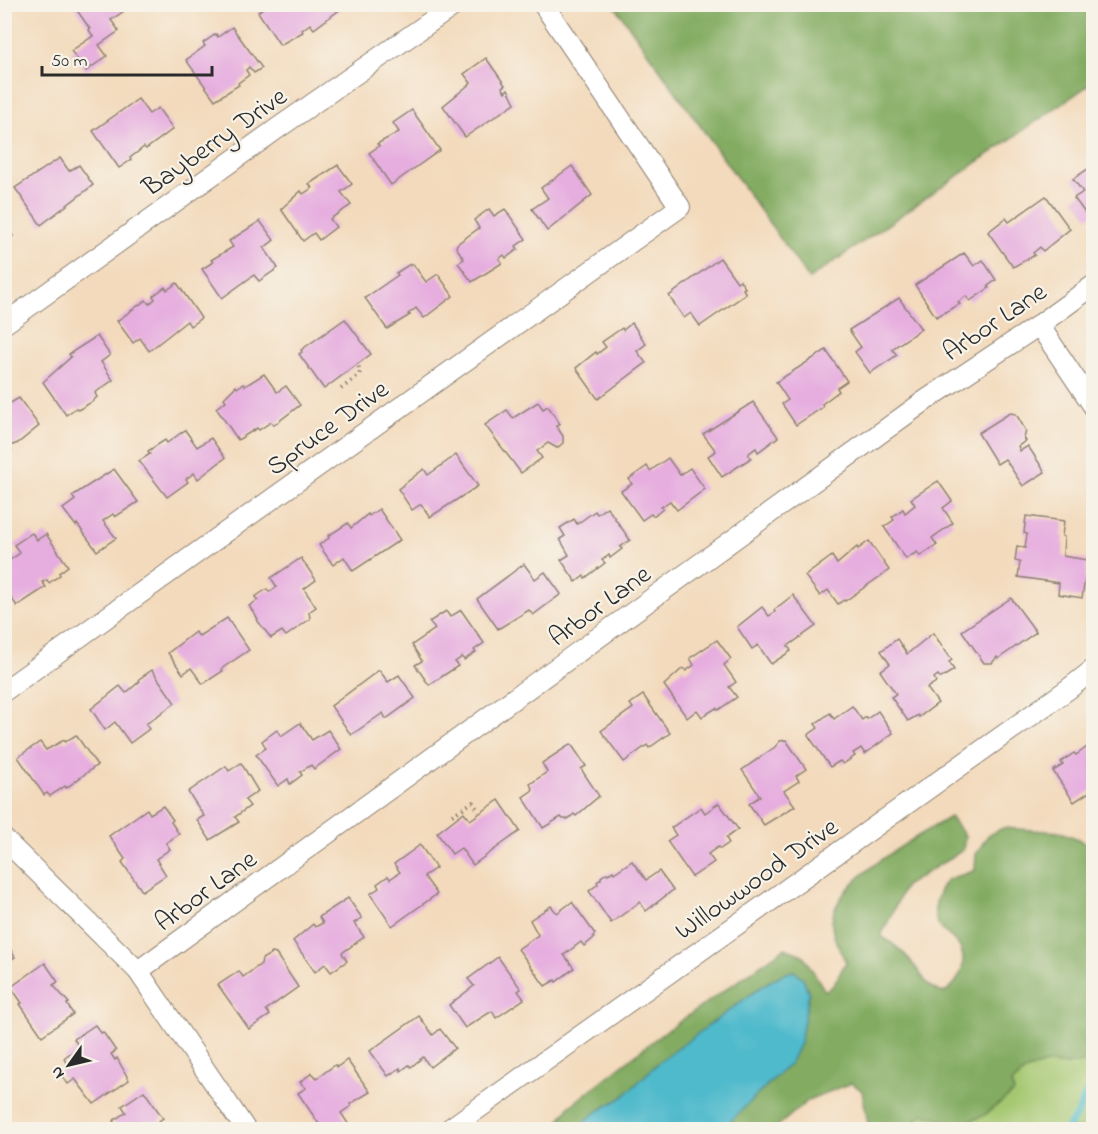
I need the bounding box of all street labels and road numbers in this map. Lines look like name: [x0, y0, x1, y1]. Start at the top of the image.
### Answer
street label: Bayberry Drive: [134, 78, 297, 208]
street label: Arbor Lane: [935, 273, 1056, 372]
street label: Spruce Drive: [259, 371, 398, 487]
street label: Arbor Lane: [541, 556, 661, 658]
street label: Willowwood Drive: [668, 809, 848, 951]
street label: Arbor Lane: [147, 841, 267, 943]

